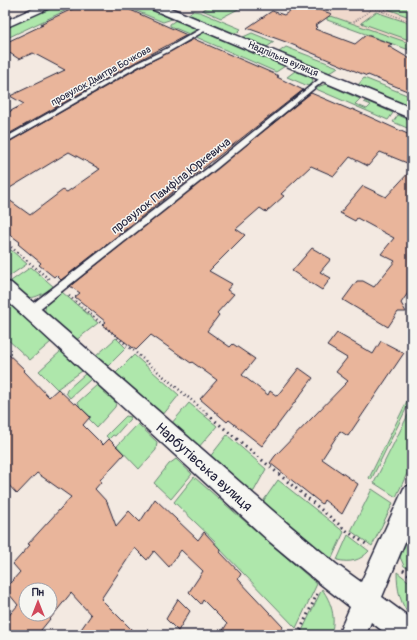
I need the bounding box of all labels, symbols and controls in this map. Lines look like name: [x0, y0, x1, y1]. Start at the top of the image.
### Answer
street label: Надпільна вулиця: [246, 39, 320, 79]
street label: провулок Дмитра Бочкова: [49, 43, 153, 109]
street label: провулок Памфіла Юркевича: [108, 134, 234, 237]
street label: Нарбутівська вулиця: [152, 419, 256, 515]
north arrow: [18, 582, 58, 622]
text: Пн: [32, 586, 45, 599]

